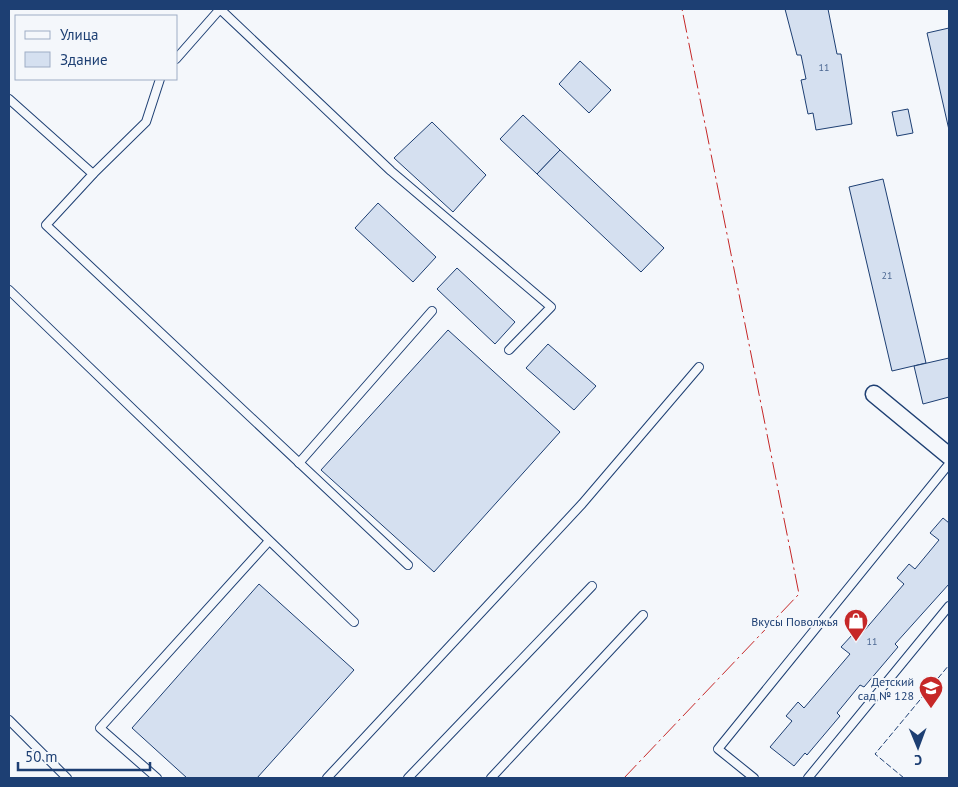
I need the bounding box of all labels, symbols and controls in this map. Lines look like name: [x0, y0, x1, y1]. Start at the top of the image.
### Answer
legend: [15, 15, 178, 80]
text: Улица: [60, 25, 98, 44]
text: Здание: [60, 50, 108, 69]
house number: 11: [819, 61, 829, 74]
house number: 21: [882, 269, 892, 282]
shop icon: Вкусы Поволжья: [843, 608, 869, 642]
place label: Вкусы Поволжья: [751, 614, 838, 629]
house number: 11: [867, 635, 877, 648]
place label: Детский сад № 128: [858, 674, 914, 703]
school or university icon: Детский сад № 128: [918, 675, 944, 709]
north arrow: [893, 722, 943, 772]
scale bar: [18, 740, 150, 772]
text: 50 m: [25, 747, 58, 766]
text: С: [914, 751, 922, 769]

